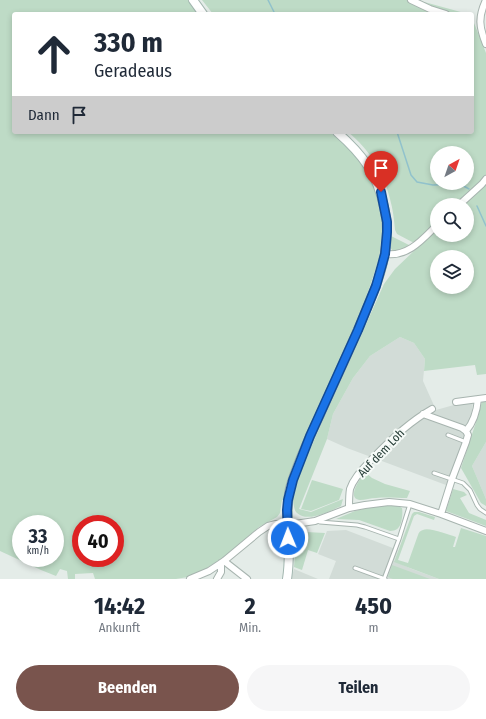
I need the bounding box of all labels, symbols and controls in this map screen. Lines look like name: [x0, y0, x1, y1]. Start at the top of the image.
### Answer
text: 330 m: [94, 26, 163, 59]
icon: ahead: [28, 28, 80, 80]
text: Geradeaus: [94, 60, 172, 82]
icon: arrive: [68, 104, 90, 126]
text: Dann: [28, 106, 60, 124]
north arrow: [430, 146, 474, 190]
map controls: [430, 146, 474, 294]
pin: [364, 151, 398, 192]
icon: arrive: [370, 157, 392, 179]
button: search: [430, 198, 474, 242]
button: layers: [430, 250, 474, 294]
street label: Auf dem Loh: [355, 426, 407, 480]
speed limit sign: 40: [72, 515, 124, 567]
position arrow: [267, 517, 309, 559]
text: 33: [29, 524, 47, 548]
text: km/h: [27, 545, 49, 557]
text: 14:42: [94, 592, 145, 620]
text: 2: [244, 592, 256, 620]
text: 450: [355, 592, 392, 620]
text: Ankunft: [99, 620, 140, 635]
text: Min.: [239, 620, 261, 635]
text: m: [369, 620, 379, 635]
button: Beenden: [16, 665, 239, 711]
button: Teilen: [247, 665, 470, 711]

